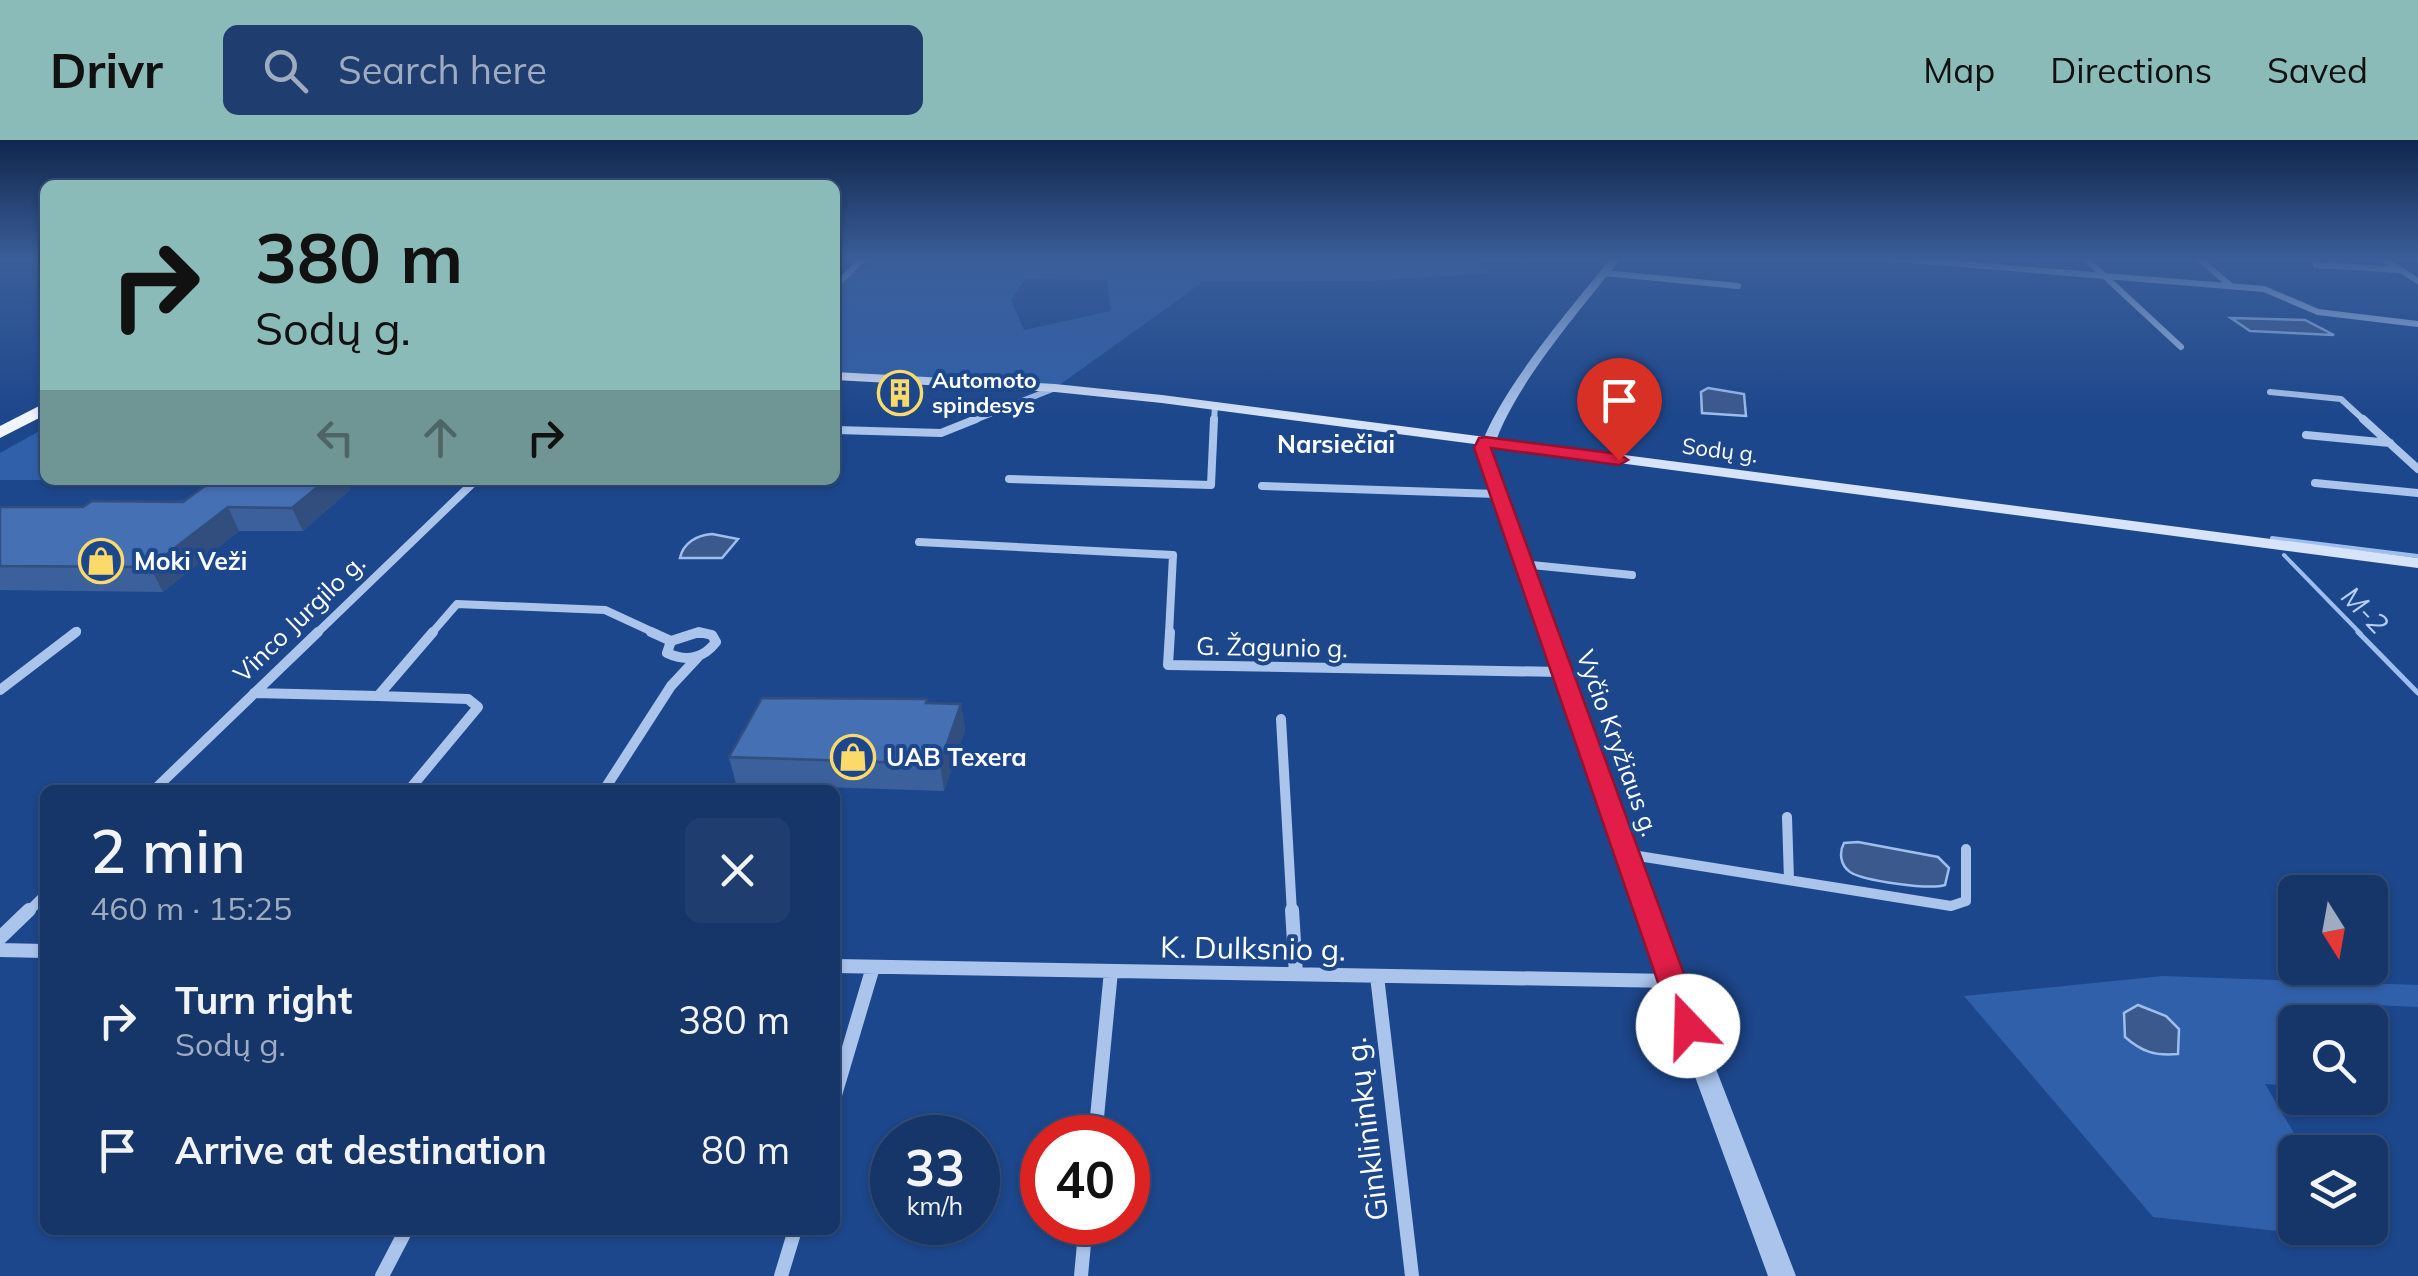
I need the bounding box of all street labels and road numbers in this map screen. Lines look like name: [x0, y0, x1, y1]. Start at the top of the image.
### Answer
street label: Sodų g.: [1680, 431, 1760, 469]
street label: Vinco Jurgilo g.: [226, 547, 371, 688]
street label: G. Žagunio g.: [1196, 630, 1348, 663]
street label: Vyčio Kryžiaus g.: [1570, 646, 1667, 840]
street label: K. Dulksnio g.: [1160, 927, 1346, 969]
street label: Ginklininkų g.: [1336, 1035, 1396, 1223]

